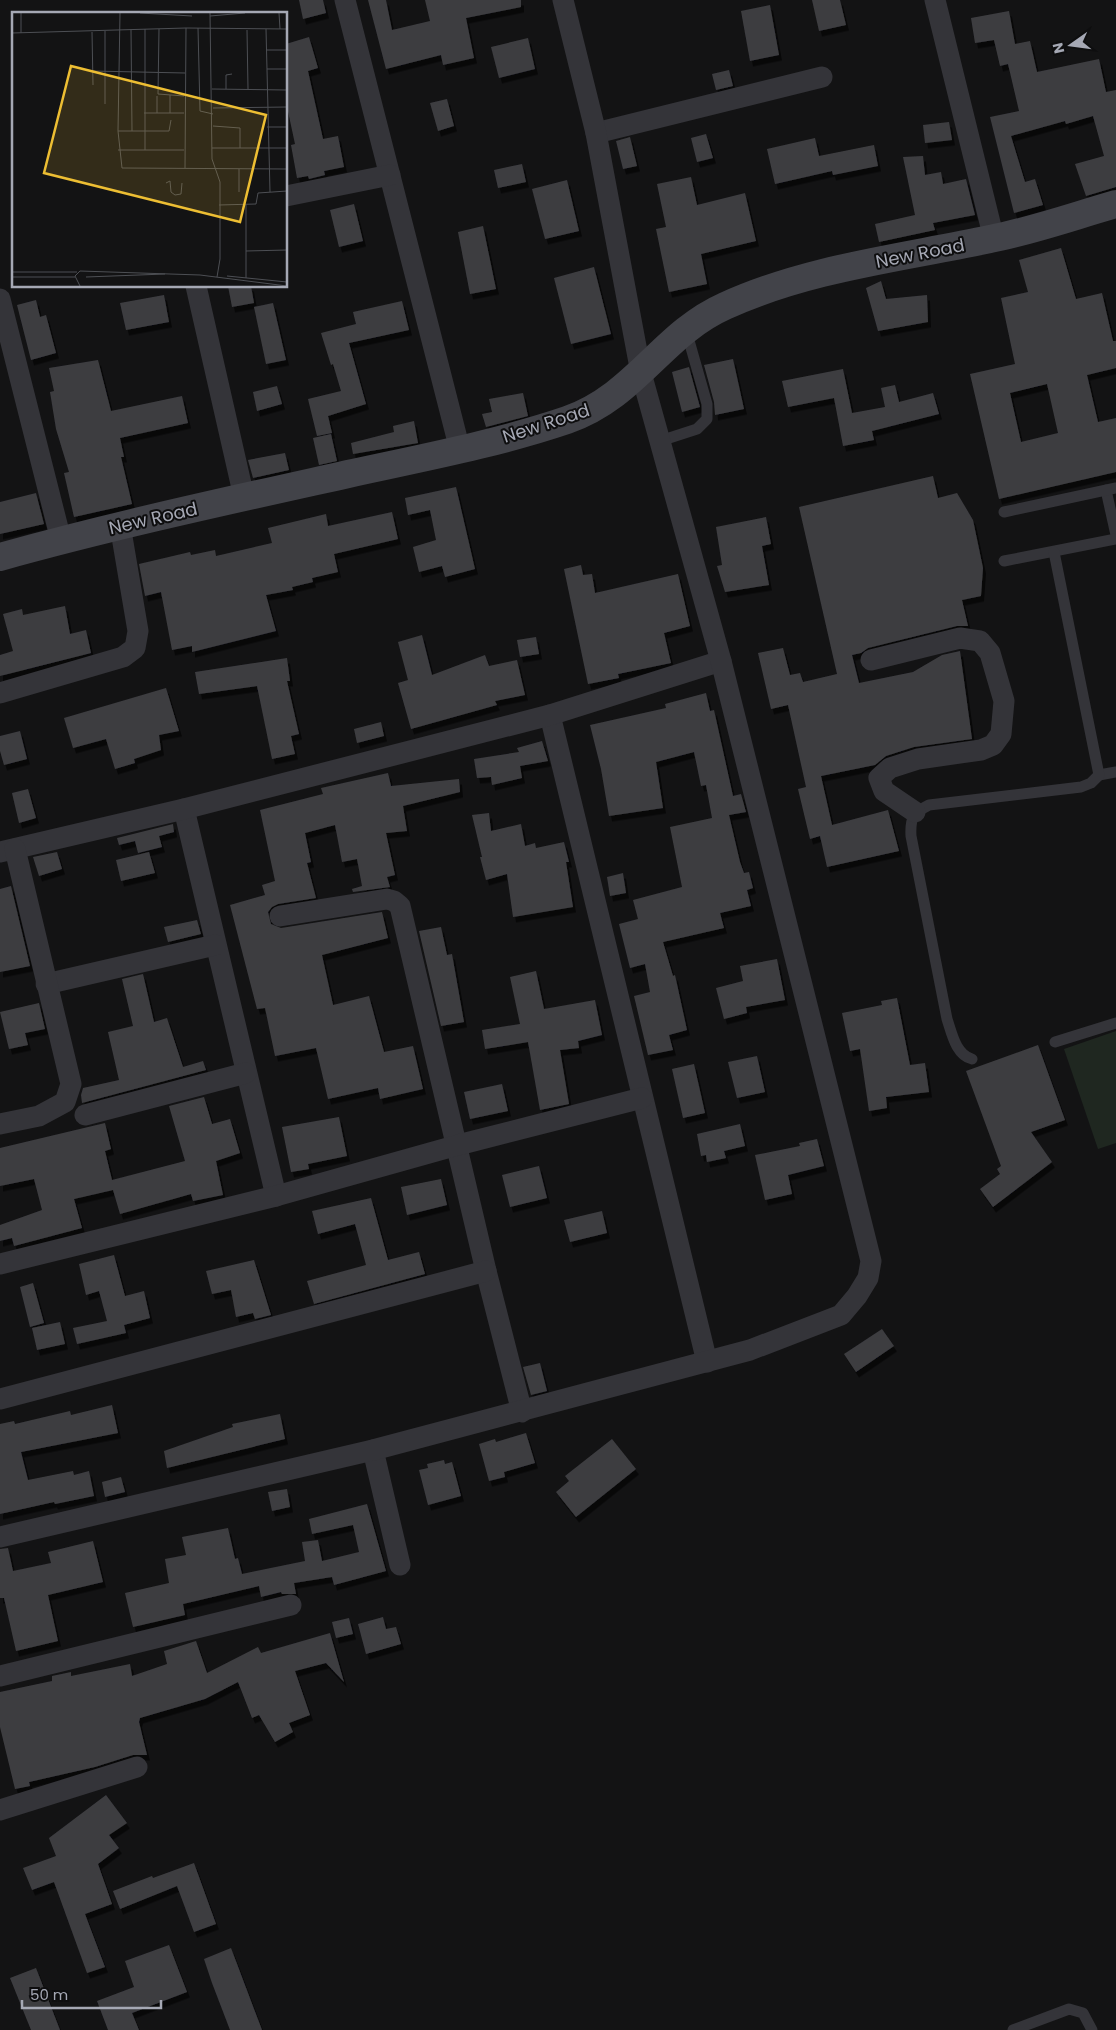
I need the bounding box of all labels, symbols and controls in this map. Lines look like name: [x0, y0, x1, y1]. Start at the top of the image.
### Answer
inset map: [12, 12, 288, 288]
north arrow: [1046, 20, 1096, 70]
text: N: [1047, 41, 1069, 56]
street label: New Road: [873, 232, 967, 274]
street label: New Road: [499, 397, 593, 449]
street label: New Road: [106, 496, 200, 540]
scale bar: [22, 1978, 161, 2010]
text: 50 m: [30, 1984, 68, 2005]

